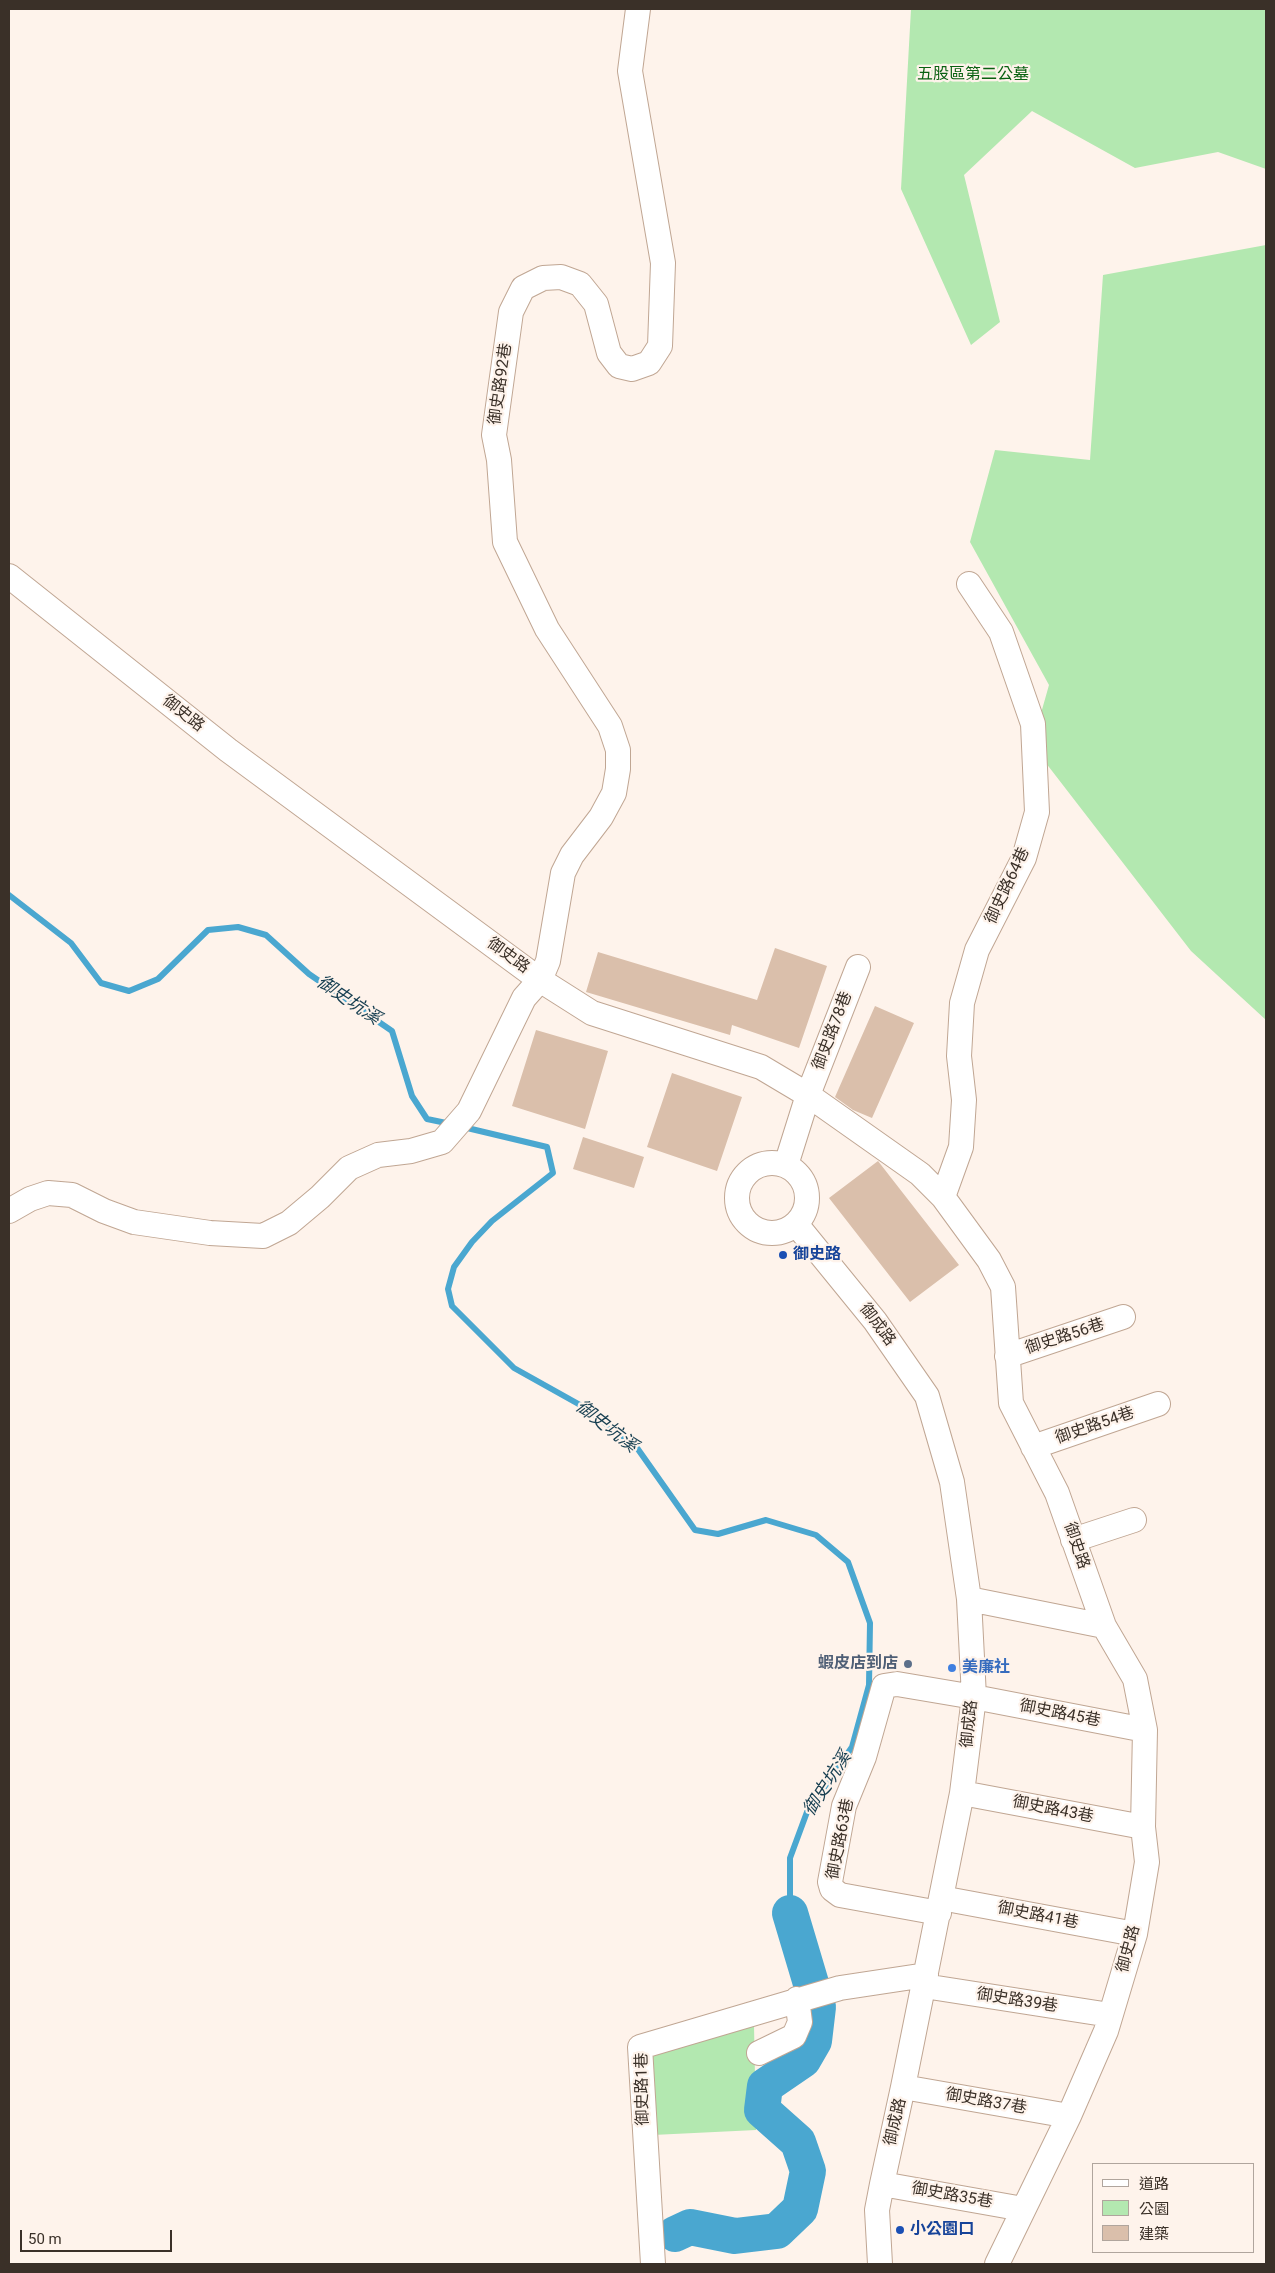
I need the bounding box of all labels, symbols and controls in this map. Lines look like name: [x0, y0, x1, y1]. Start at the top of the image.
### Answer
park label: 五股區第二公墓: [917, 65, 1029, 85]
street label: 御史路92巷: [486, 342, 516, 426]
street label: 御史路: [158, 692, 208, 736]
street label: 御史路64巷: [982, 845, 1034, 927]
street label: 御史路: [483, 934, 533, 978]
water label: 御史坑溪: [312, 972, 384, 1030]
street label: 御史路78巷: [809, 989, 857, 1073]
place label: 御史路: [793, 1245, 841, 1265]
marker: 御史路: [777, 1249, 789, 1261]
street label: 御成路: [855, 1300, 899, 1350]
street label: 御史路56巷: [1023, 1315, 1107, 1359]
water label: 御史坑溪: [571, 1396, 641, 1458]
street label: 御史路54巷: [1053, 1404, 1137, 1448]
street label: 御史路: [1059, 1520, 1093, 1572]
place label: 蝦皮店到店: [818, 1654, 898, 1674]
marker: 蝦皮店到店: [902, 1658, 914, 1670]
place label: 美廉社: [962, 1658, 1010, 1678]
marker: 美廉社: [946, 1662, 958, 1674]
street label: 御史路45巷: [1018, 1697, 1102, 1731]
street label: 御成路: [958, 1699, 982, 1749]
water label: 御史坑溪: [799, 1748, 857, 1820]
street label: 御史路43巷: [1011, 1793, 1095, 1827]
street label: 御史路63巷: [824, 1797, 858, 1881]
street label: 御史路41巷: [996, 1899, 1080, 1933]
street label: 御史路: [1114, 1923, 1144, 1975]
street label: 御史路39巷: [975, 1985, 1059, 2017]
street label: 御史路1巷: [633, 2052, 653, 2126]
street label: 御史路37巷: [944, 2085, 1028, 2119]
street label: 御成路: [881, 2096, 911, 2148]
legend: [1092, 2163, 1255, 2253]
text: 道路: [1139, 2175, 1169, 2193]
street label: 御史路35巷: [910, 2179, 994, 2213]
text: 公園: [1139, 2200, 1169, 2218]
scale bar: [22, 2220, 175, 2252]
place label: 小公園口: [910, 2220, 974, 2240]
marker: 小公園口: [894, 2224, 906, 2236]
text: 建築: [1139, 2225, 1169, 2243]
text: 50 m: [28, 2230, 62, 2248]

